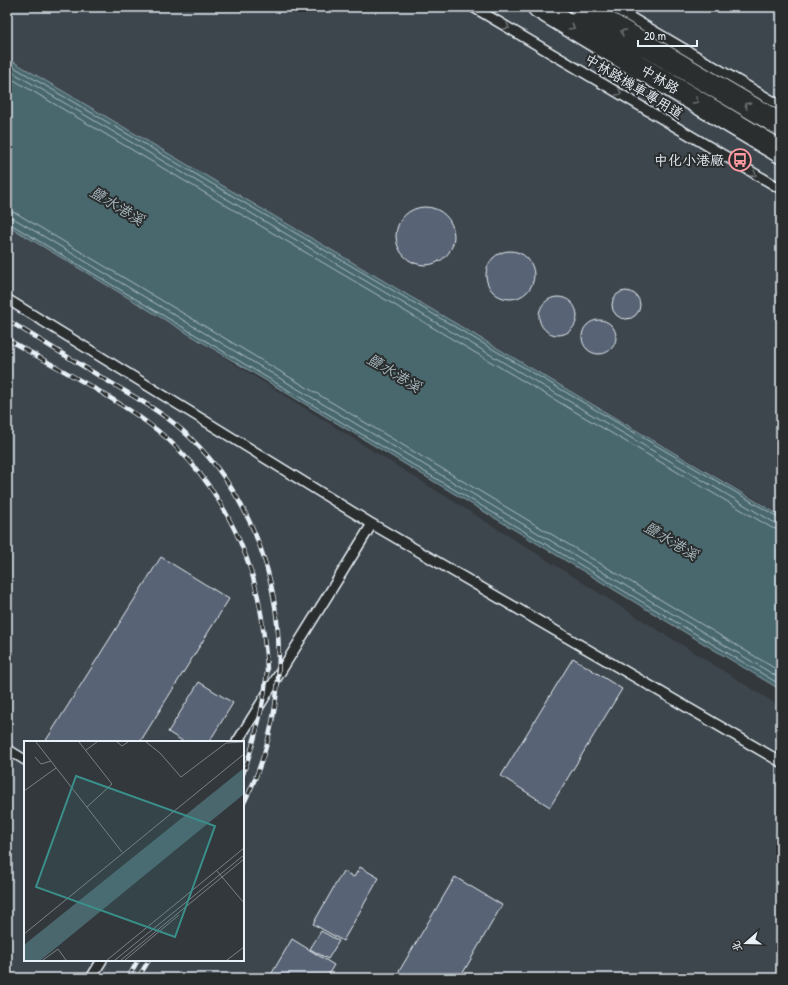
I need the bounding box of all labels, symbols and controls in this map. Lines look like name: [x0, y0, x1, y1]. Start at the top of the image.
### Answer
one-way arrow: [503, 22, 510, 29]
one-way arrow: [568, 22, 575, 30]
scale bar: [638, 22, 697, 48]
text: 20 m: [644, 27, 666, 44]
one-way arrow: [621, 29, 628, 37]
street label: 中林路機車專用道: [581, 49, 687, 123]
street label: 中林路: [637, 60, 683, 98]
one-way arrow: [614, 88, 621, 96]
one-way arrow: [692, 96, 699, 103]
one-way arrow: [744, 103, 751, 110]
bus stop icon: 中化小港廠: [727, 147, 753, 173]
place label: 中化小港廠: [654, 150, 724, 169]
one-way arrow: [750, 169, 758, 176]
water label: 鹽水港溪: [86, 181, 149, 231]
water label: 鹽水港溪: [363, 348, 426, 398]
water label: 鹽水港溪: [640, 516, 703, 566]
inset map: [24, 741, 244, 961]
north arrow: [726, 923, 766, 963]
text: 北: [728, 939, 745, 954]

